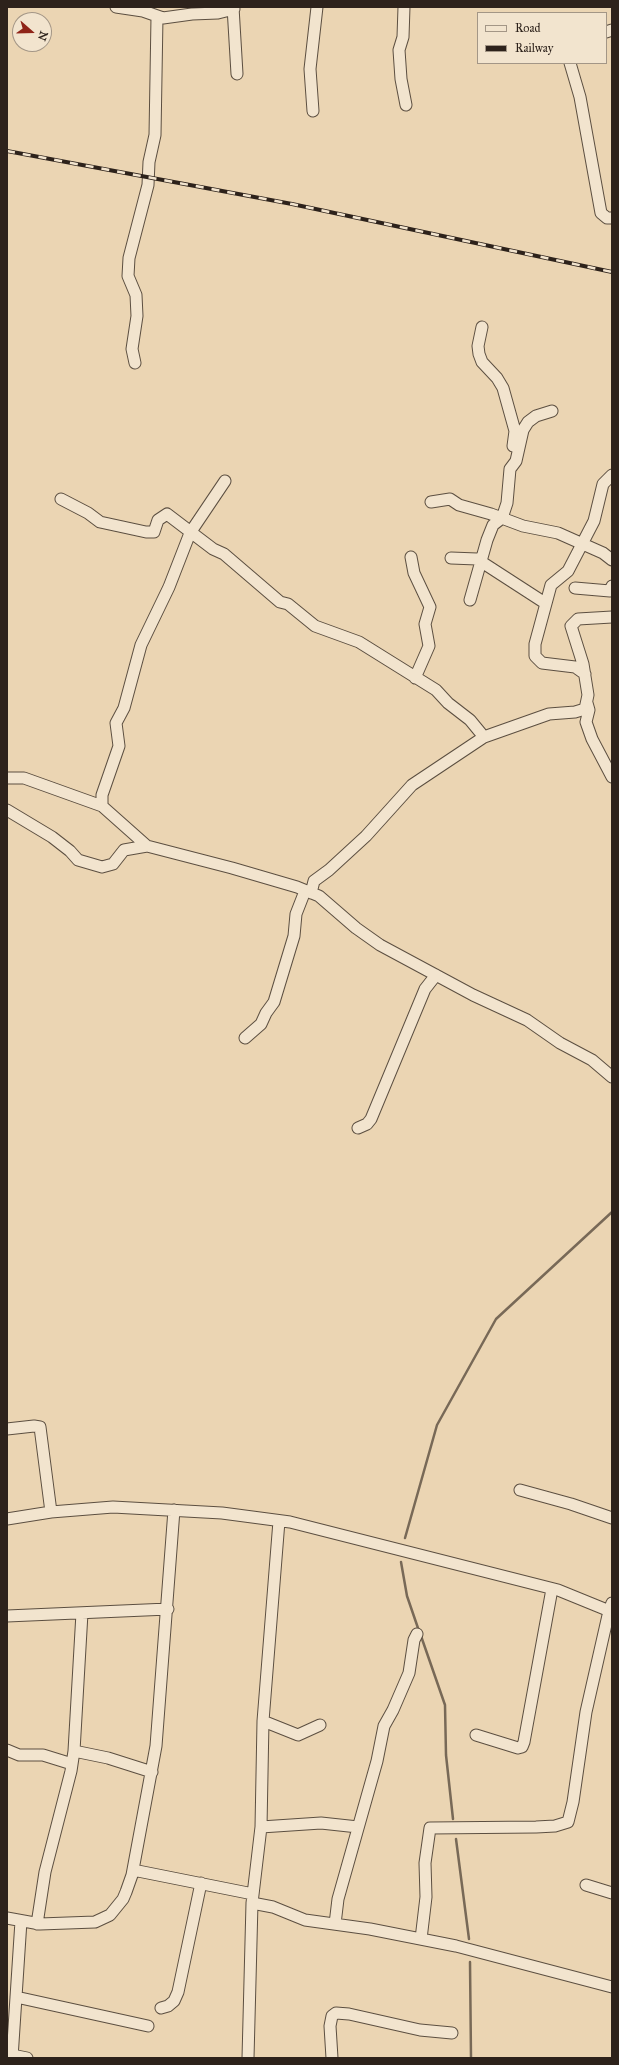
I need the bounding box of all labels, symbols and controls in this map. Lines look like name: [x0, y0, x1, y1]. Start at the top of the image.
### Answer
north arrow: [12, 12, 52, 52]
legend: [477, 12, 607, 64]
text: Road: [515, 21, 541, 35]
text: N: [35, 29, 51, 43]
text: Railway: [515, 41, 553, 55]

